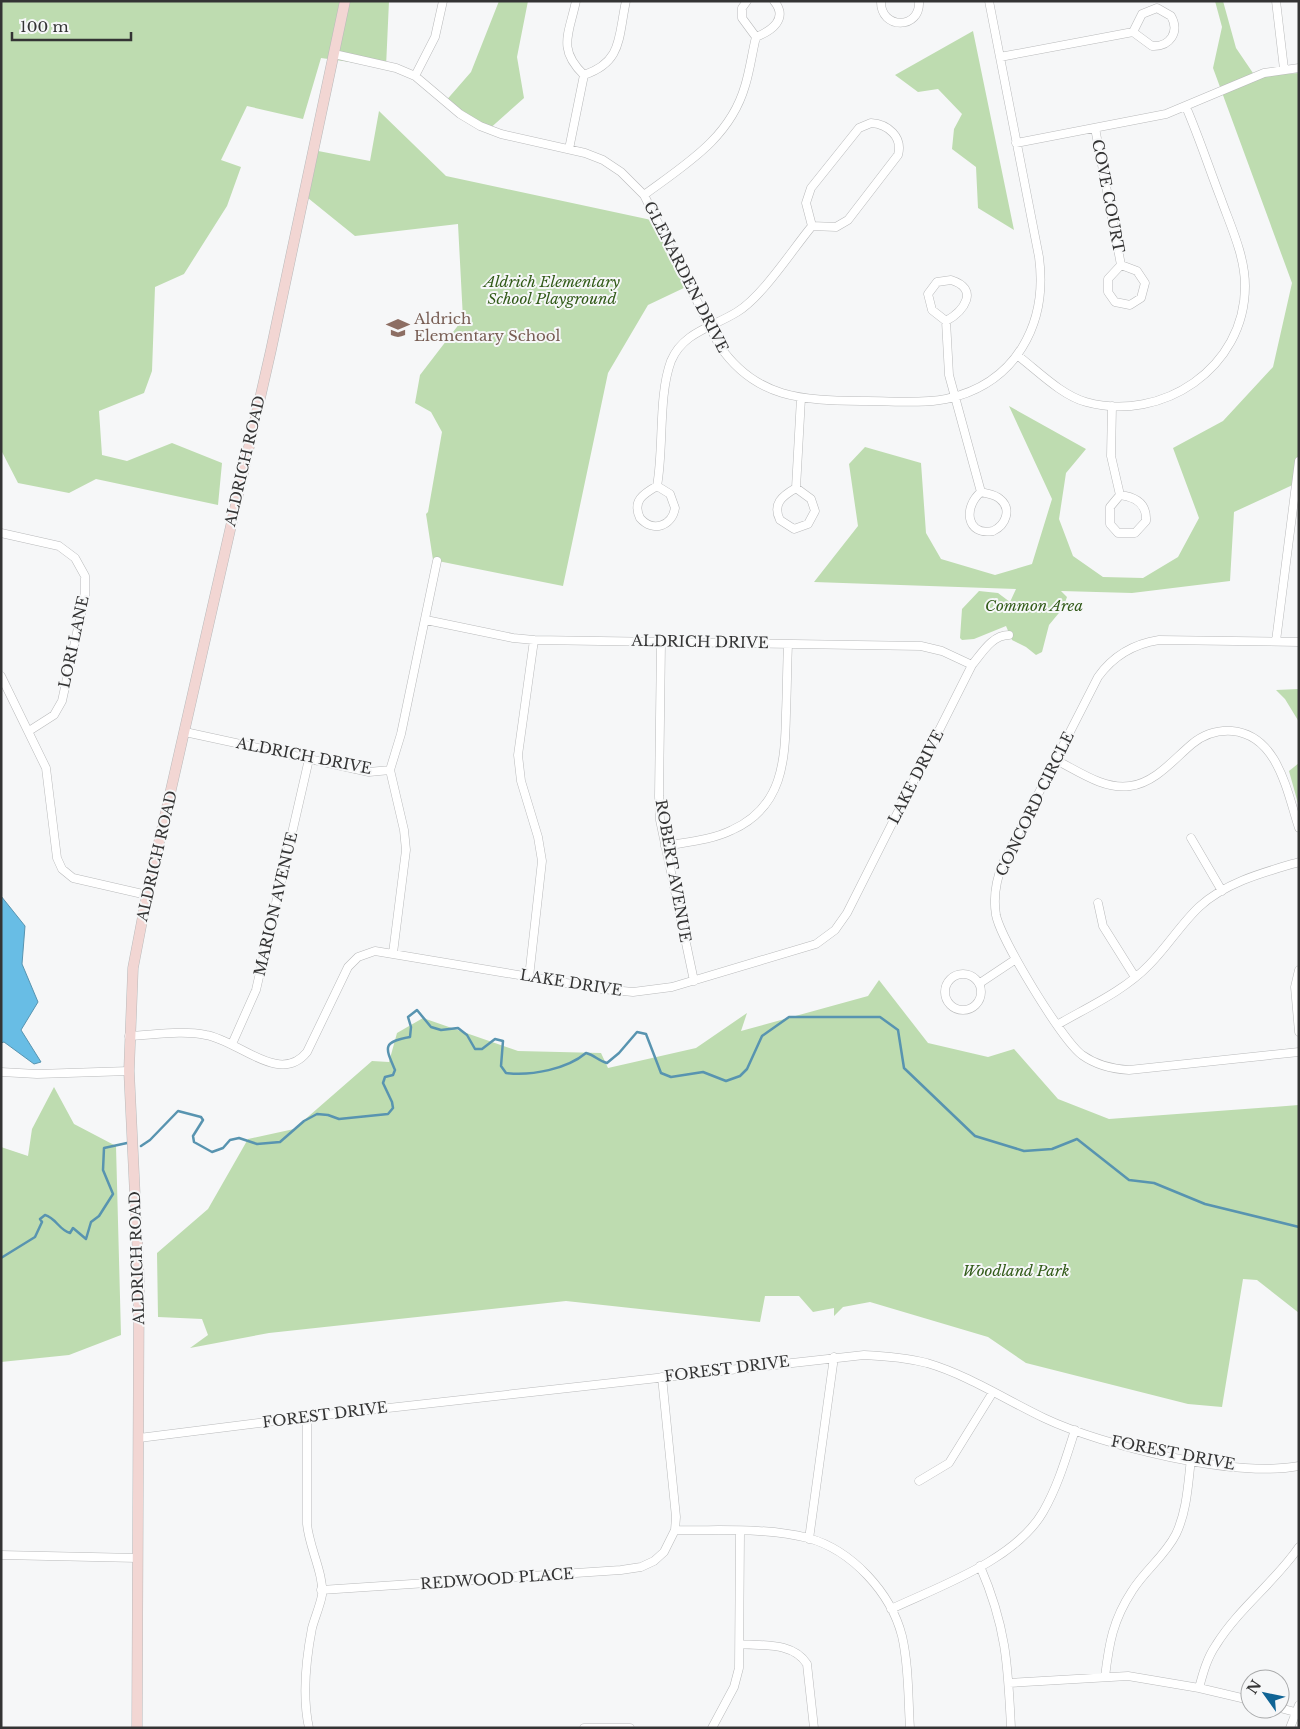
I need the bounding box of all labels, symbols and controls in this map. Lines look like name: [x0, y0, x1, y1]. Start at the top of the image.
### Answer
scale bar: [12, 10, 131, 42]
text: 100 m: [20, 17, 69, 36]
street label: COVE COURT: [1088, 138, 1129, 254]
street label: GLENARDEN DRIVE: [640, 198, 733, 356]
park label: Aldrich Elementary School Playground: [482, 272, 620, 308]
place label: Aldrich Elementary School: [413, 309, 561, 345]
school or university icon: Aldrich Elementary School: [385, 315, 411, 341]
street label: ALDRICH ROAD: [220, 394, 269, 529]
street label: LORI LANE: [54, 594, 93, 690]
park label: Common Area: [985, 596, 1083, 615]
street label: ALDRICH DRIVE: [630, 631, 769, 652]
street label: LAKE DRIVE: [884, 726, 947, 827]
street label: CONCORD CIRCLE: [991, 728, 1078, 879]
street label: ALDRICH DRIVE: [234, 733, 373, 778]
street label: ALDRICH ROAD: [132, 789, 181, 924]
street label: ROBERT AVENUE: [652, 798, 695, 944]
street label: MARION AVENUE: [250, 830, 301, 978]
street label: LAKE DRIVE: [519, 965, 624, 1000]
street label: ALDRICH ROAD: [125, 1191, 148, 1326]
park label: Woodland Park: [963, 1261, 1069, 1280]
street label: FOREST DRIVE: [663, 1351, 791, 1386]
street label: FOREST DRIVE: [261, 1397, 389, 1432]
street label: FOREST DRIVE: [1109, 1431, 1237, 1474]
street label: REDWOOD PLACE: [420, 1564, 574, 1593]
north arrow: [1240, 1669, 1290, 1719]
text: N: [1243, 1676, 1265, 1697]

